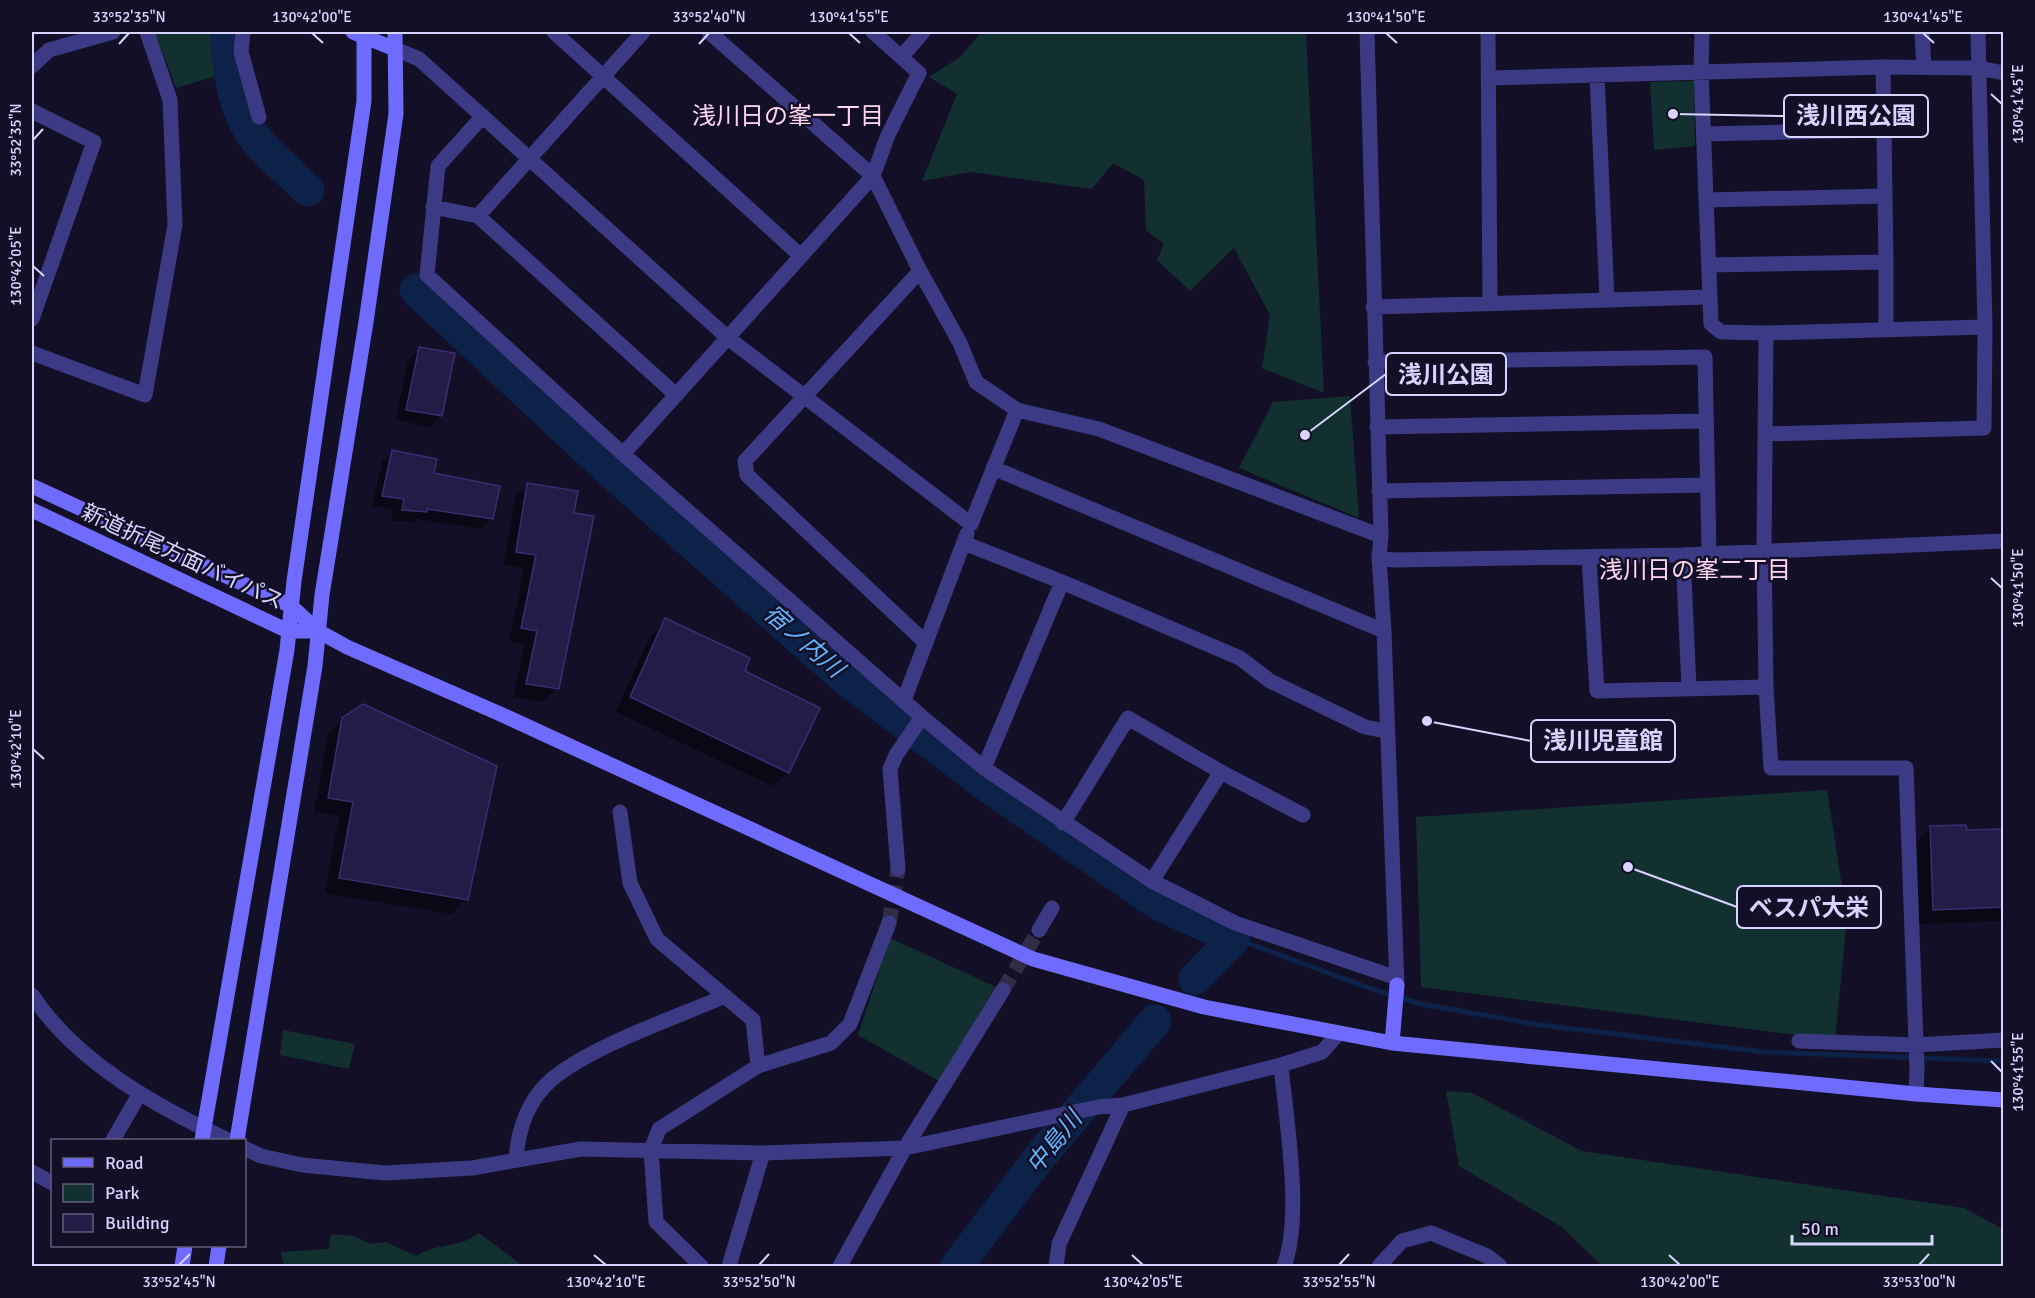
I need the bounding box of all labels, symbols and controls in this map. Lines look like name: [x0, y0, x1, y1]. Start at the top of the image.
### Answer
text: 33°52'35"N: [92, 8, 166, 26]
text: 130°42'00"E: [272, 8, 352, 26]
text: 33°52'40"N: [672, 8, 746, 26]
text: 130°41'55"E: [809, 8, 889, 26]
text: 130°41'50"E: [1346, 8, 1426, 26]
text: 130°41'45"E: [1883, 8, 1963, 26]
text: 130°41'45"E: [2009, 64, 2027, 144]
callout: 浅川西公園: [1784, 95, 1928, 137]
district label: 浅川日の峯一丁目: [692, 101, 884, 131]
text: 浅川西公園: [1796, 101, 1916, 131]
text: 33°52'35"N: [7, 103, 25, 177]
text: 130°42'05"E: [7, 226, 25, 306]
callout: 浅川公園: [1386, 353, 1506, 395]
text: 浅川公園: [1398, 360, 1494, 390]
street label: 新道折尾方面バイパス: [78, 498, 288, 615]
text: 130°41'50"E: [2009, 548, 2027, 628]
district label: 浅川日の峯二丁目: [1599, 555, 1791, 585]
water label: 宿ノ内川: [758, 598, 852, 686]
text: 130°42'10"E: [7, 709, 25, 789]
callout: 浅川児童館: [1531, 720, 1675, 762]
text: 浅川児童館: [1543, 726, 1663, 756]
callout: ベスパ大栄: [1737, 886, 1881, 928]
text: ベスパ大栄: [1749, 893, 1869, 923]
text: 130°41'55"E: [2009, 1032, 2027, 1112]
water label: 中島川: [1020, 1102, 1090, 1179]
legend: [51, 1139, 246, 1247]
text: Road: [105, 1152, 144, 1174]
text: Park: [105, 1182, 140, 1204]
scale bar: [1792, 1208, 1932, 1246]
text: Building: [105, 1212, 169, 1234]
text: 50 m: [1801, 1218, 1839, 1240]
text: 33°52'45"N: [142, 1273, 216, 1291]
text: 130°42'10"E: [566, 1273, 646, 1291]
text: 33°52'50"N: [722, 1273, 796, 1291]
text: 130°42'05"E: [1103, 1273, 1183, 1291]
text: 33°52'55"N: [1302, 1273, 1376, 1291]
text: 130°42'00"E: [1640, 1273, 1720, 1291]
text: 33°53'00"N: [1882, 1273, 1956, 1291]

